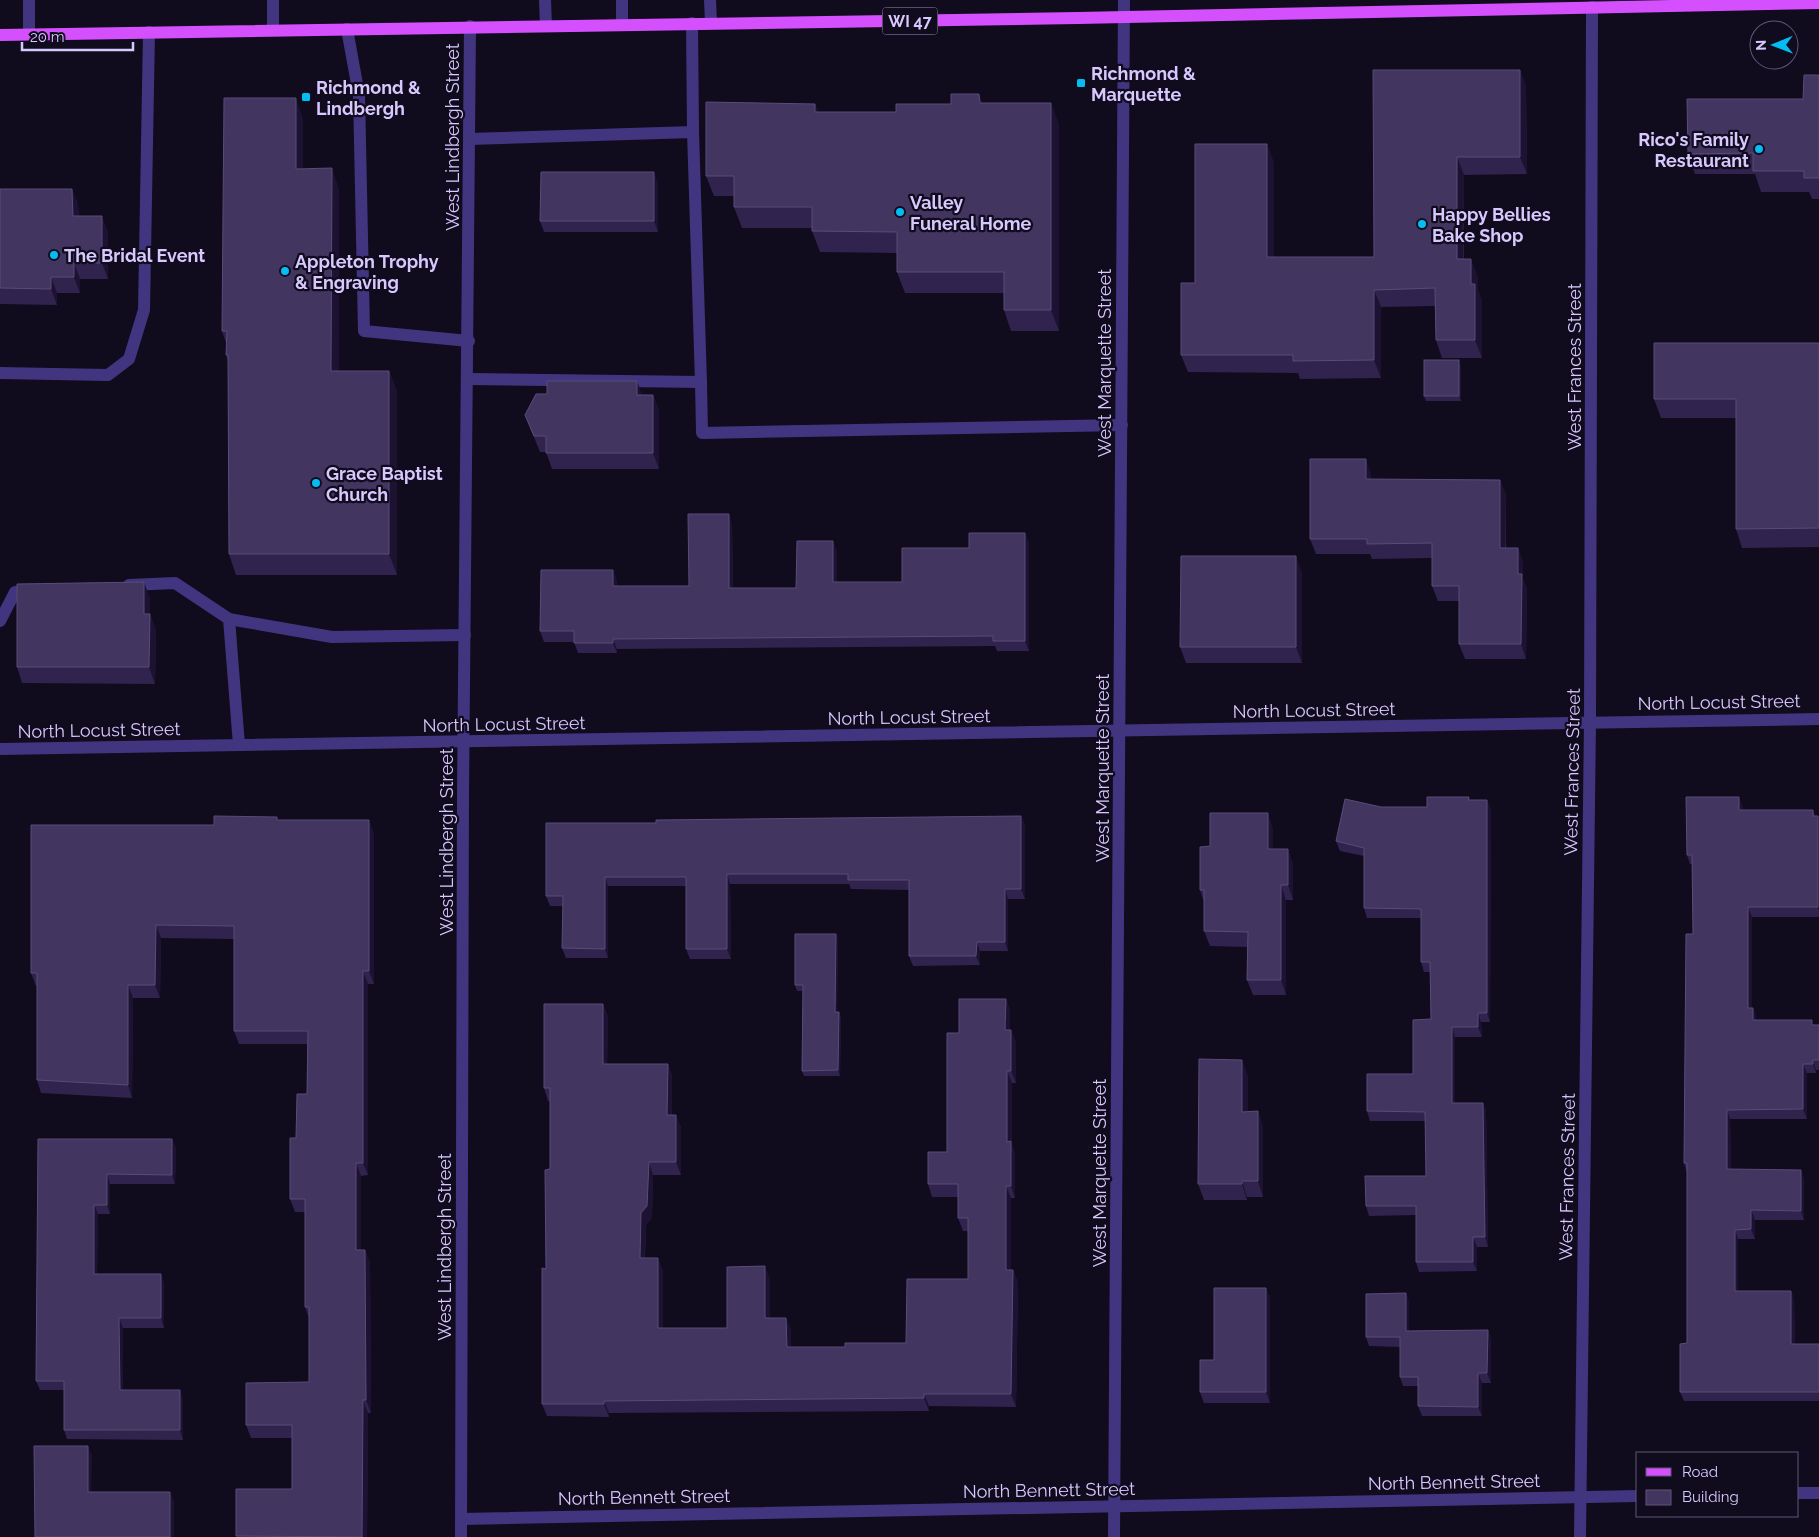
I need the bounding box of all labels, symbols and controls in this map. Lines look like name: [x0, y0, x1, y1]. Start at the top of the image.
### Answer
road number: WI 47: [882, 8, 938, 34]
scale bar: [22, 20, 134, 52]
north arrow: [1749, 20, 1799, 70]
text: 20 m: [30, 28, 65, 46]
text: N: [1753, 40, 1769, 51]
street label: West Lindbergh Street: [442, 43, 463, 231]
place label: Richmond & Marquette: [1091, 63, 1196, 105]
place label: Richmond & Lindbergh: [316, 77, 421, 119]
marker: Richmond & Marquette: [1075, 77, 1087, 89]
marker: Richmond & Lindbergh: [300, 91, 312, 103]
place label: Rico's Family Restaurant: [1638, 129, 1749, 171]
marker: Rico's Family Restaurant: [1753, 143, 1765, 155]
place label: Valley Funeral Home: [910, 192, 1031, 234]
place label: Happy Bellies Bake Shop: [1432, 204, 1551, 246]
marker: Valley Funeral Home: [894, 206, 906, 218]
marker: Happy Bellies Bake Shop: [1416, 218, 1428, 230]
place label: The Bridal Event: [64, 245, 205, 266]
marker: The Bridal Event: [48, 249, 60, 261]
place label: Appleton Trophy & Engraving: [295, 251, 439, 293]
marker: Appleton Trophy & Engraving: [279, 265, 291, 277]
street label: West Marquette Street: [1094, 269, 1115, 457]
street label: West Frances Street: [1564, 283, 1585, 451]
place label: Grace Baptist Church: [326, 463, 443, 505]
marker: Grace Baptist Church: [310, 477, 322, 489]
street label: West Marquette Street: [1092, 674, 1113, 862]
street label: West Frances Street: [1560, 688, 1584, 856]
street label: North Locust Street: [1637, 690, 1801, 714]
street label: North Locust Street: [1232, 698, 1396, 722]
street label: North Locust Street: [827, 705, 991, 729]
street label: North Locust Street: [422, 712, 586, 736]
street label: North Locust Street: [17, 718, 181, 742]
street label: West Lindbergh Street: [436, 748, 457, 936]
street label: West Marquette Street: [1089, 1079, 1110, 1267]
street label: West Frances Street: [1555, 1093, 1579, 1261]
street label: West Lindbergh Street: [434, 1153, 455, 1341]
legend: [1636, 1452, 1799, 1517]
text: Road: [1682, 1463, 1718, 1481]
street label: North Bennett Street: [1368, 1470, 1540, 1494]
street label: North Bennett Street: [963, 1478, 1135, 1502]
street label: North Bennett Street: [558, 1485, 730, 1509]
text: Building: [1682, 1488, 1739, 1506]

